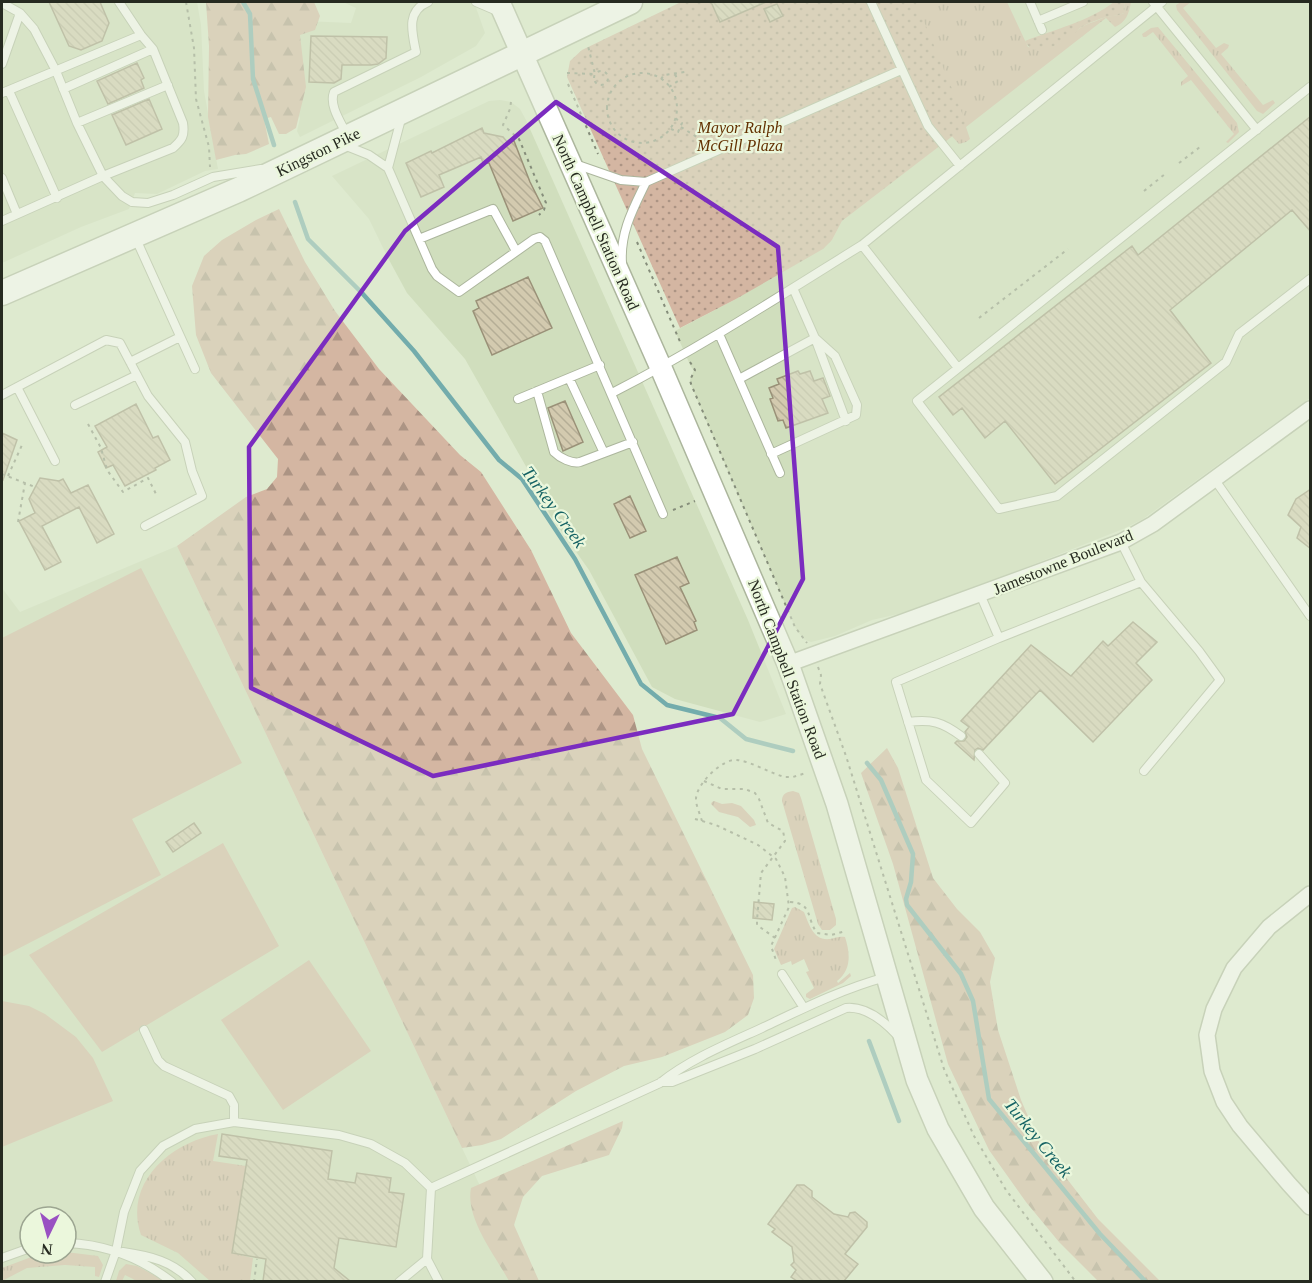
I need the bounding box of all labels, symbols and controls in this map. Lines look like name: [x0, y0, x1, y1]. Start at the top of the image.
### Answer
park label: Mayor Ralph McGill Plaza: [696, 119, 783, 154]
street label: Kingston Pike: [273, 124, 363, 181]
street label: North Campbell Station Road: [549, 131, 643, 313]
water label: Turkey Creek: [518, 462, 591, 552]
street label: Jamestowne Boulevard: [991, 526, 1135, 598]
street label: North Campbell Station Road: [744, 577, 829, 761]
water label: Turkey Creek: [1000, 1094, 1077, 1182]
north arrow: [18, 1205, 78, 1265]
text: N: [40, 1240, 53, 1258]

